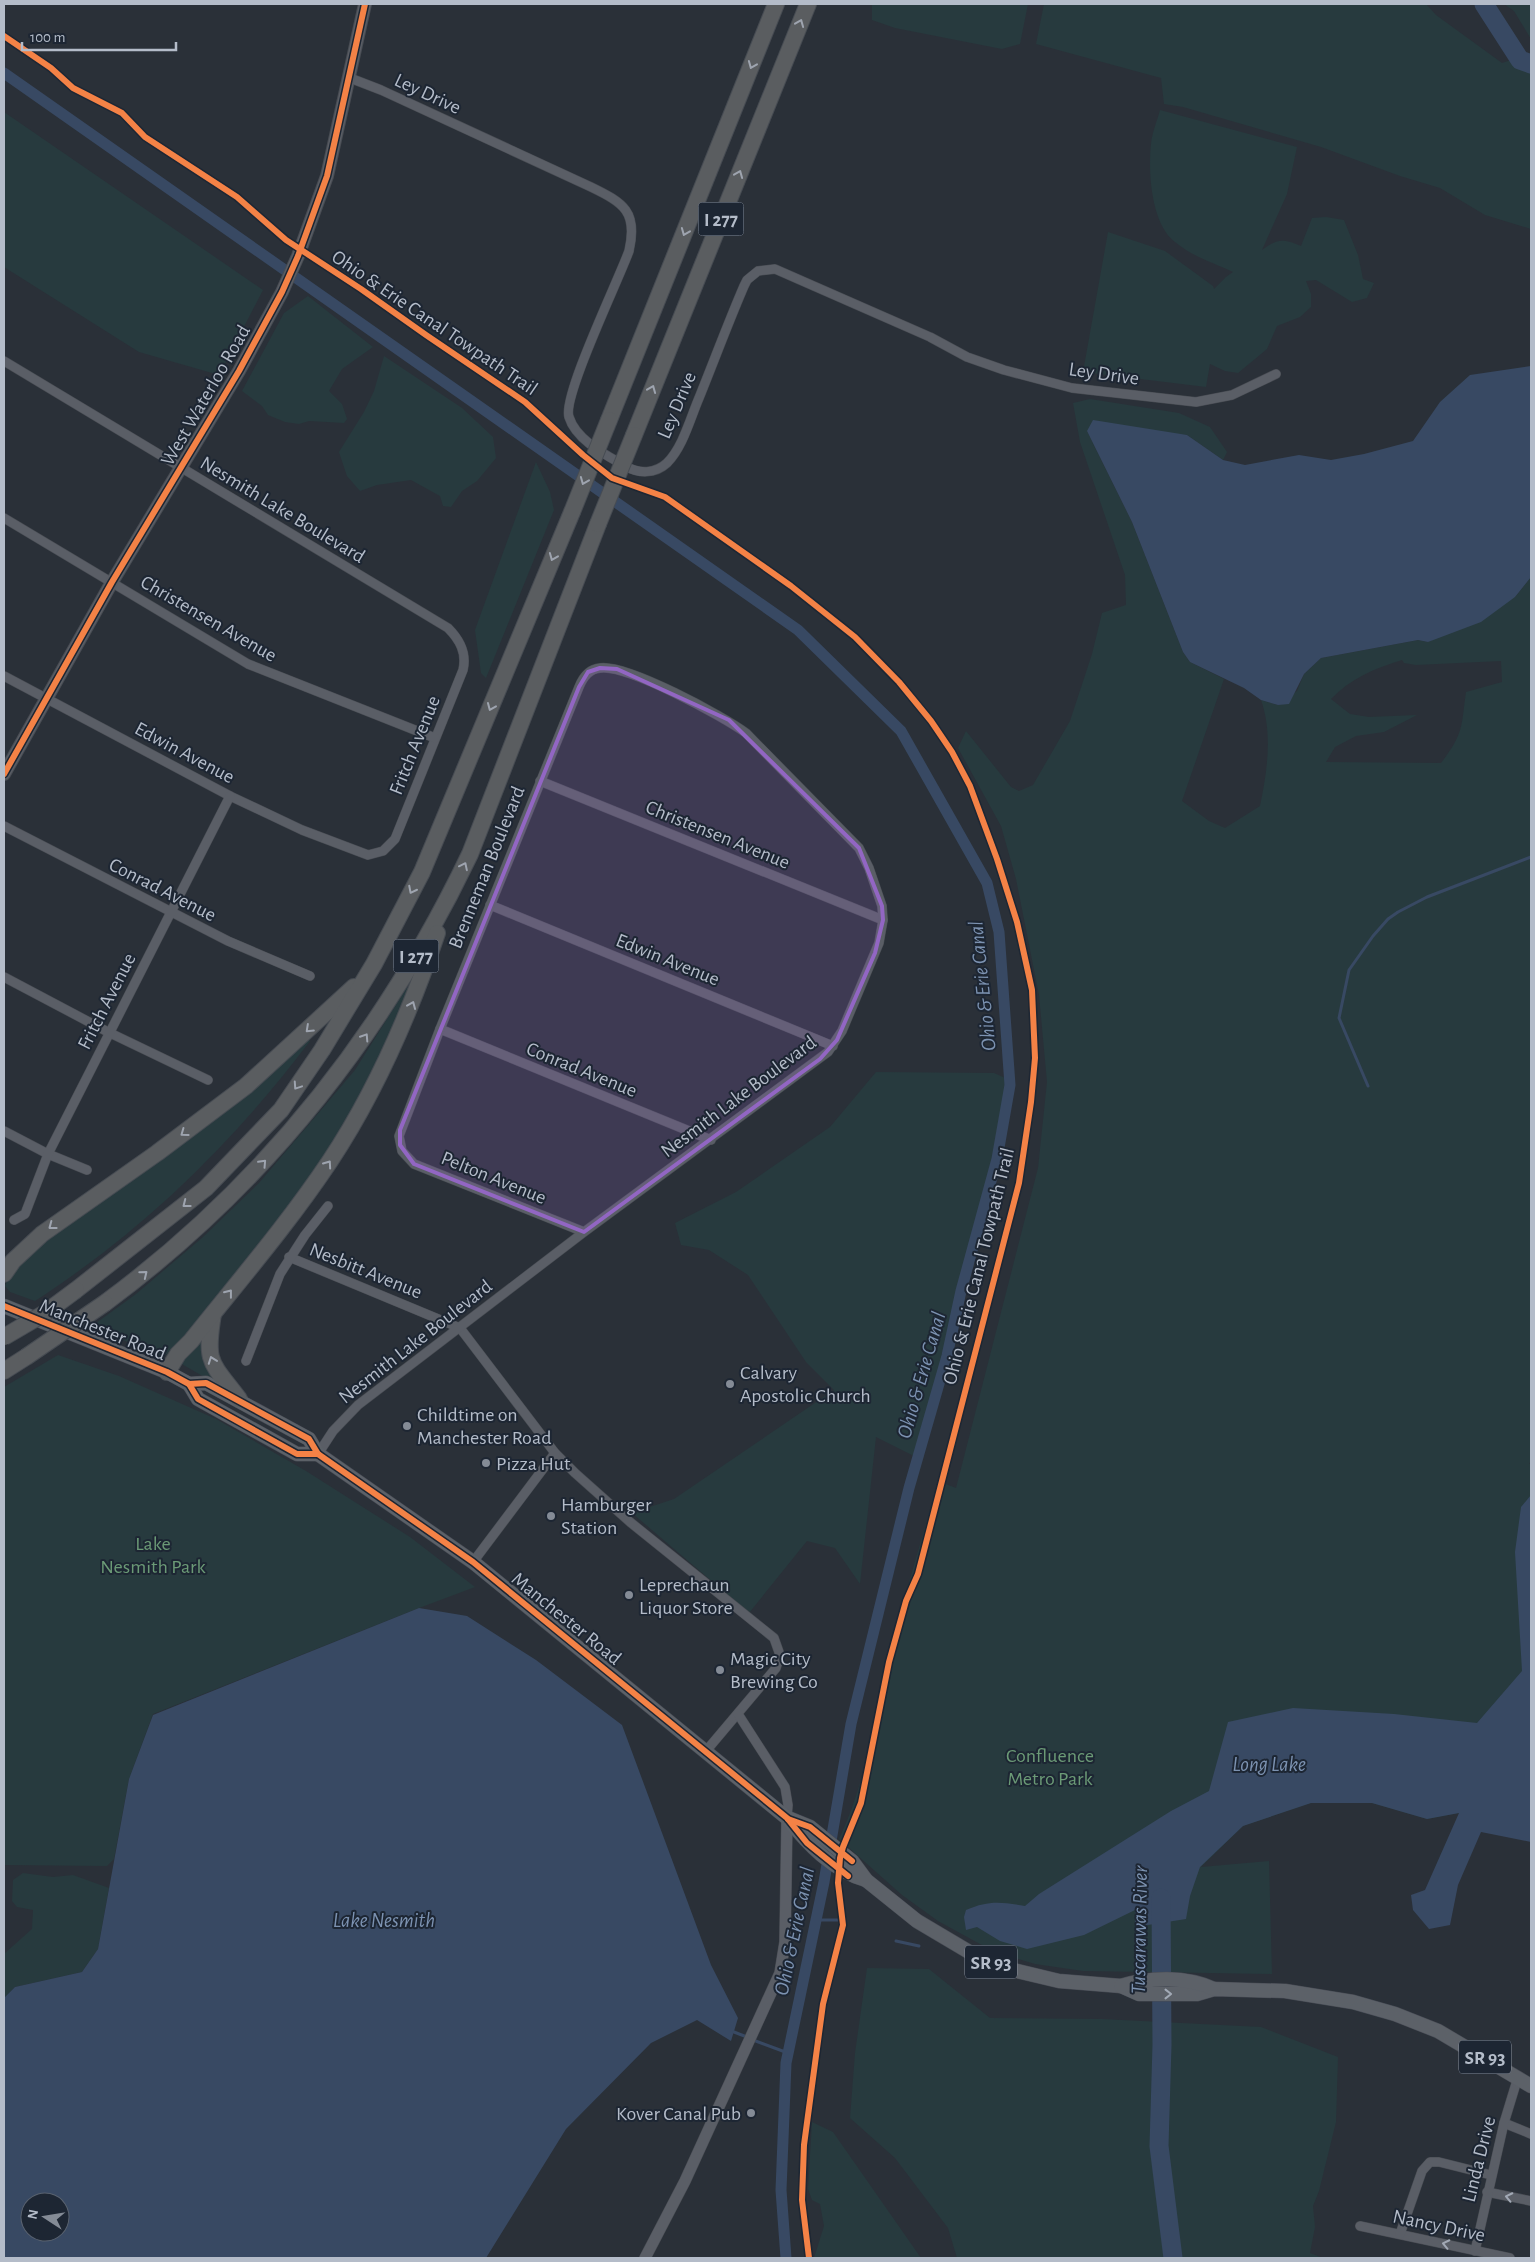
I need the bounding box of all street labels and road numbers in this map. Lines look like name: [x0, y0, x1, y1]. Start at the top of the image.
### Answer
street label: Ley Drive: [391, 70, 464, 118]
road number: I 277: [698, 202, 744, 235]
street label: Ohio & Erie Canal Towpath Trail: [328, 246, 541, 399]
street label: West Waterloo Road: [158, 322, 254, 469]
street label: Ley Drive: [1067, 359, 1140, 389]
street label: Ley Drive: [654, 369, 700, 442]
street label: Nesmith Lake Boulevard: [197, 453, 368, 567]
street label: Christensen Avenue: [137, 572, 280, 666]
street label: Fritch Avenue: [386, 693, 444, 798]
street label: Edwin Avenue: [131, 718, 238, 787]
street label: Brenneman Boulevard: [445, 783, 529, 951]
street label: Christensen Avenue: [643, 797, 793, 873]
street label: Conrad Avenue: [106, 854, 219, 925]
street label: Edwin Avenue: [613, 930, 722, 990]
road number: I 277: [394, 939, 438, 972]
street label: Fritch Avenue: [74, 950, 140, 1053]
street label: Nesmith Lake Boulevard: [657, 1032, 820, 1161]
street label: Conrad Avenue: [524, 1039, 640, 1101]
street label: Ohio & Erie Canal Towpath Trail: [940, 1146, 1018, 1387]
street label: Pelton Avenue: [438, 1148, 549, 1208]
street label: Nesbitt Avenue: [307, 1239, 425, 1303]
street label: Nesmith Lake Boulevard: [335, 1276, 496, 1408]
street label: Manchester Road: [37, 1295, 169, 1364]
street label: Manchester Road: [508, 1569, 625, 1669]
road number: SR 93: [965, 1945, 1017, 1978]
road number: SR 93: [1459, 2040, 1511, 2074]
street label: Linda Drive: [1459, 2114, 1499, 2204]
street label: Nancy Drive: [1391, 2206, 1487, 2246]

